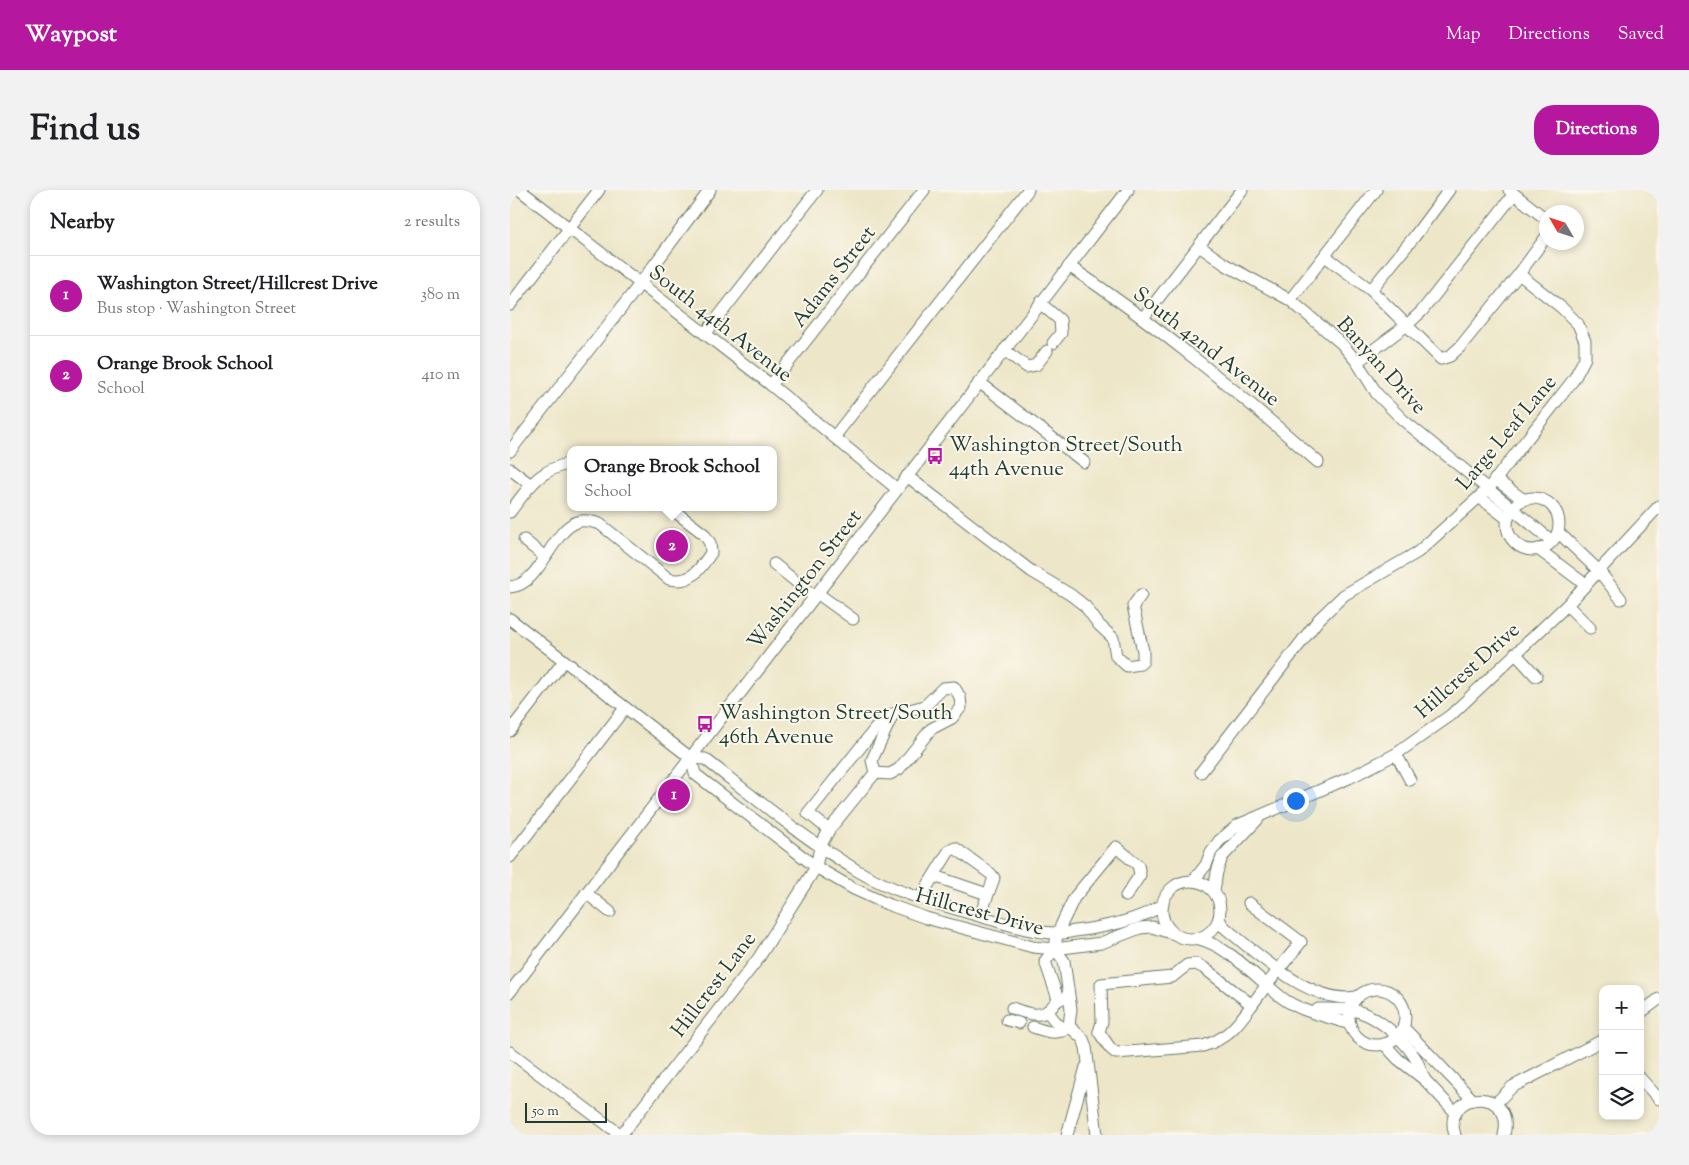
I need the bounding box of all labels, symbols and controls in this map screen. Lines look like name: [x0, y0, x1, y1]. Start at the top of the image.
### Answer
text: Waypost: [25, 18, 117, 52]
text: Map: [1446, 22, 1481, 48]
text: Directions: [1509, 22, 1590, 48]
text: Saved: [1618, 22, 1664, 48]
text: Find us: [30, 105, 140, 156]
button: Directions: [1534, 105, 1659, 155]
north arrow: [1539, 205, 1584, 250]
text: Nearby: [50, 208, 115, 238]
text: 2 results: [404, 211, 460, 234]
street label: Adams Street: [785, 220, 884, 334]
street label: South 44th Avenue: [642, 259, 798, 390]
text: Washington Street/Hillcrest Drive: [97, 271, 378, 298]
street label: South 42nd Avenue: [1126, 281, 1286, 415]
text: 1: [63, 284, 69, 307]
text: 380 m: [420, 284, 460, 307]
text: Bus stop · Washington Street: [97, 298, 296, 321]
street label: Banyan Drive: [1328, 311, 1433, 422]
text: Orange Brook School: [97, 351, 273, 378]
text: 2: [62, 364, 70, 387]
text: 410 m: [422, 364, 460, 387]
street label: Large Leaf Lane: [1450, 369, 1565, 498]
text: School: [97, 378, 145, 401]
place label: Washington Street/South 44th Avenue: [949, 431, 1183, 485]
popup: [567, 446, 777, 511]
bus stop icon: Washington Street/South 44th Avenue: [925, 446, 945, 466]
text: Orange Brook School: [584, 454, 760, 481]
text: School: [584, 481, 632, 504]
street label: Washington Street: [741, 504, 870, 657]
pin: 2: [656, 527, 688, 565]
street label: Hillcrest Drive: [1409, 616, 1527, 727]
place label: Washington Street/South 46th Avenue: [719, 699, 953, 753]
bus stop icon: Washington Street/South 46th Avenue: [695, 714, 715, 734]
pin: 1: [658, 776, 690, 814]
your location: [1283, 788, 1309, 814]
street label: Hillcrest Drive: [912, 881, 1047, 944]
street label: Hillcrest Lane: [665, 926, 764, 1044]
map controls: [1599, 985, 1644, 1120]
button: +: [1599, 985, 1644, 1030]
button: −: [1599, 1030, 1644, 1075]
button: layers: [1599, 1075, 1644, 1120]
scale bar: [525, 1100, 608, 1123]
text: 50 m: [532, 1102, 559, 1122]

